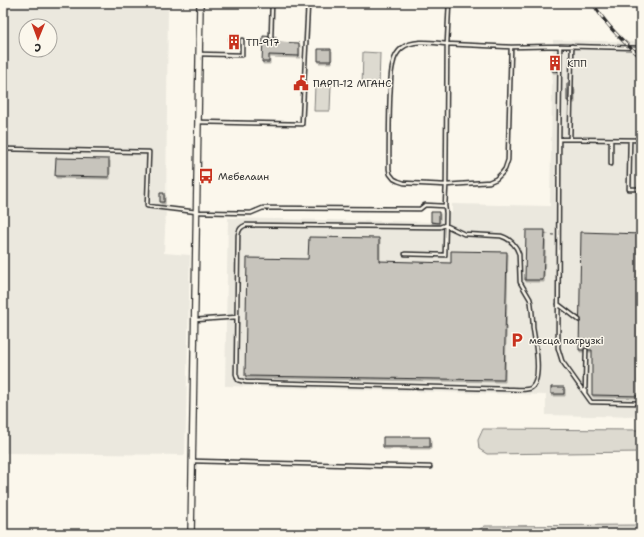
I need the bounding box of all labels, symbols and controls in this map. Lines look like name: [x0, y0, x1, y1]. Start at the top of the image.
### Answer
north arrow: [18, 18, 58, 58]
building icon: ТП-917: [225, 33, 243, 51]
place label: ТП-917: [246, 36, 280, 49]
text: С: [34, 40, 41, 55]
building icon: КПП: [546, 54, 564, 72]
place label: КПП: [567, 57, 587, 70]
public building icon: ПАРП-12 МГАНС: [292, 74, 310, 92]
place label: ПАРП-12 МГАНС: [313, 77, 391, 90]
bus stop icon: Мебелаин: [197, 167, 215, 185]
place label: Мебелаин: [218, 170, 269, 183]
parking icon: месца пагрузкі: [508, 331, 526, 349]
place label: месца пагрузкі: [529, 334, 604, 347]

